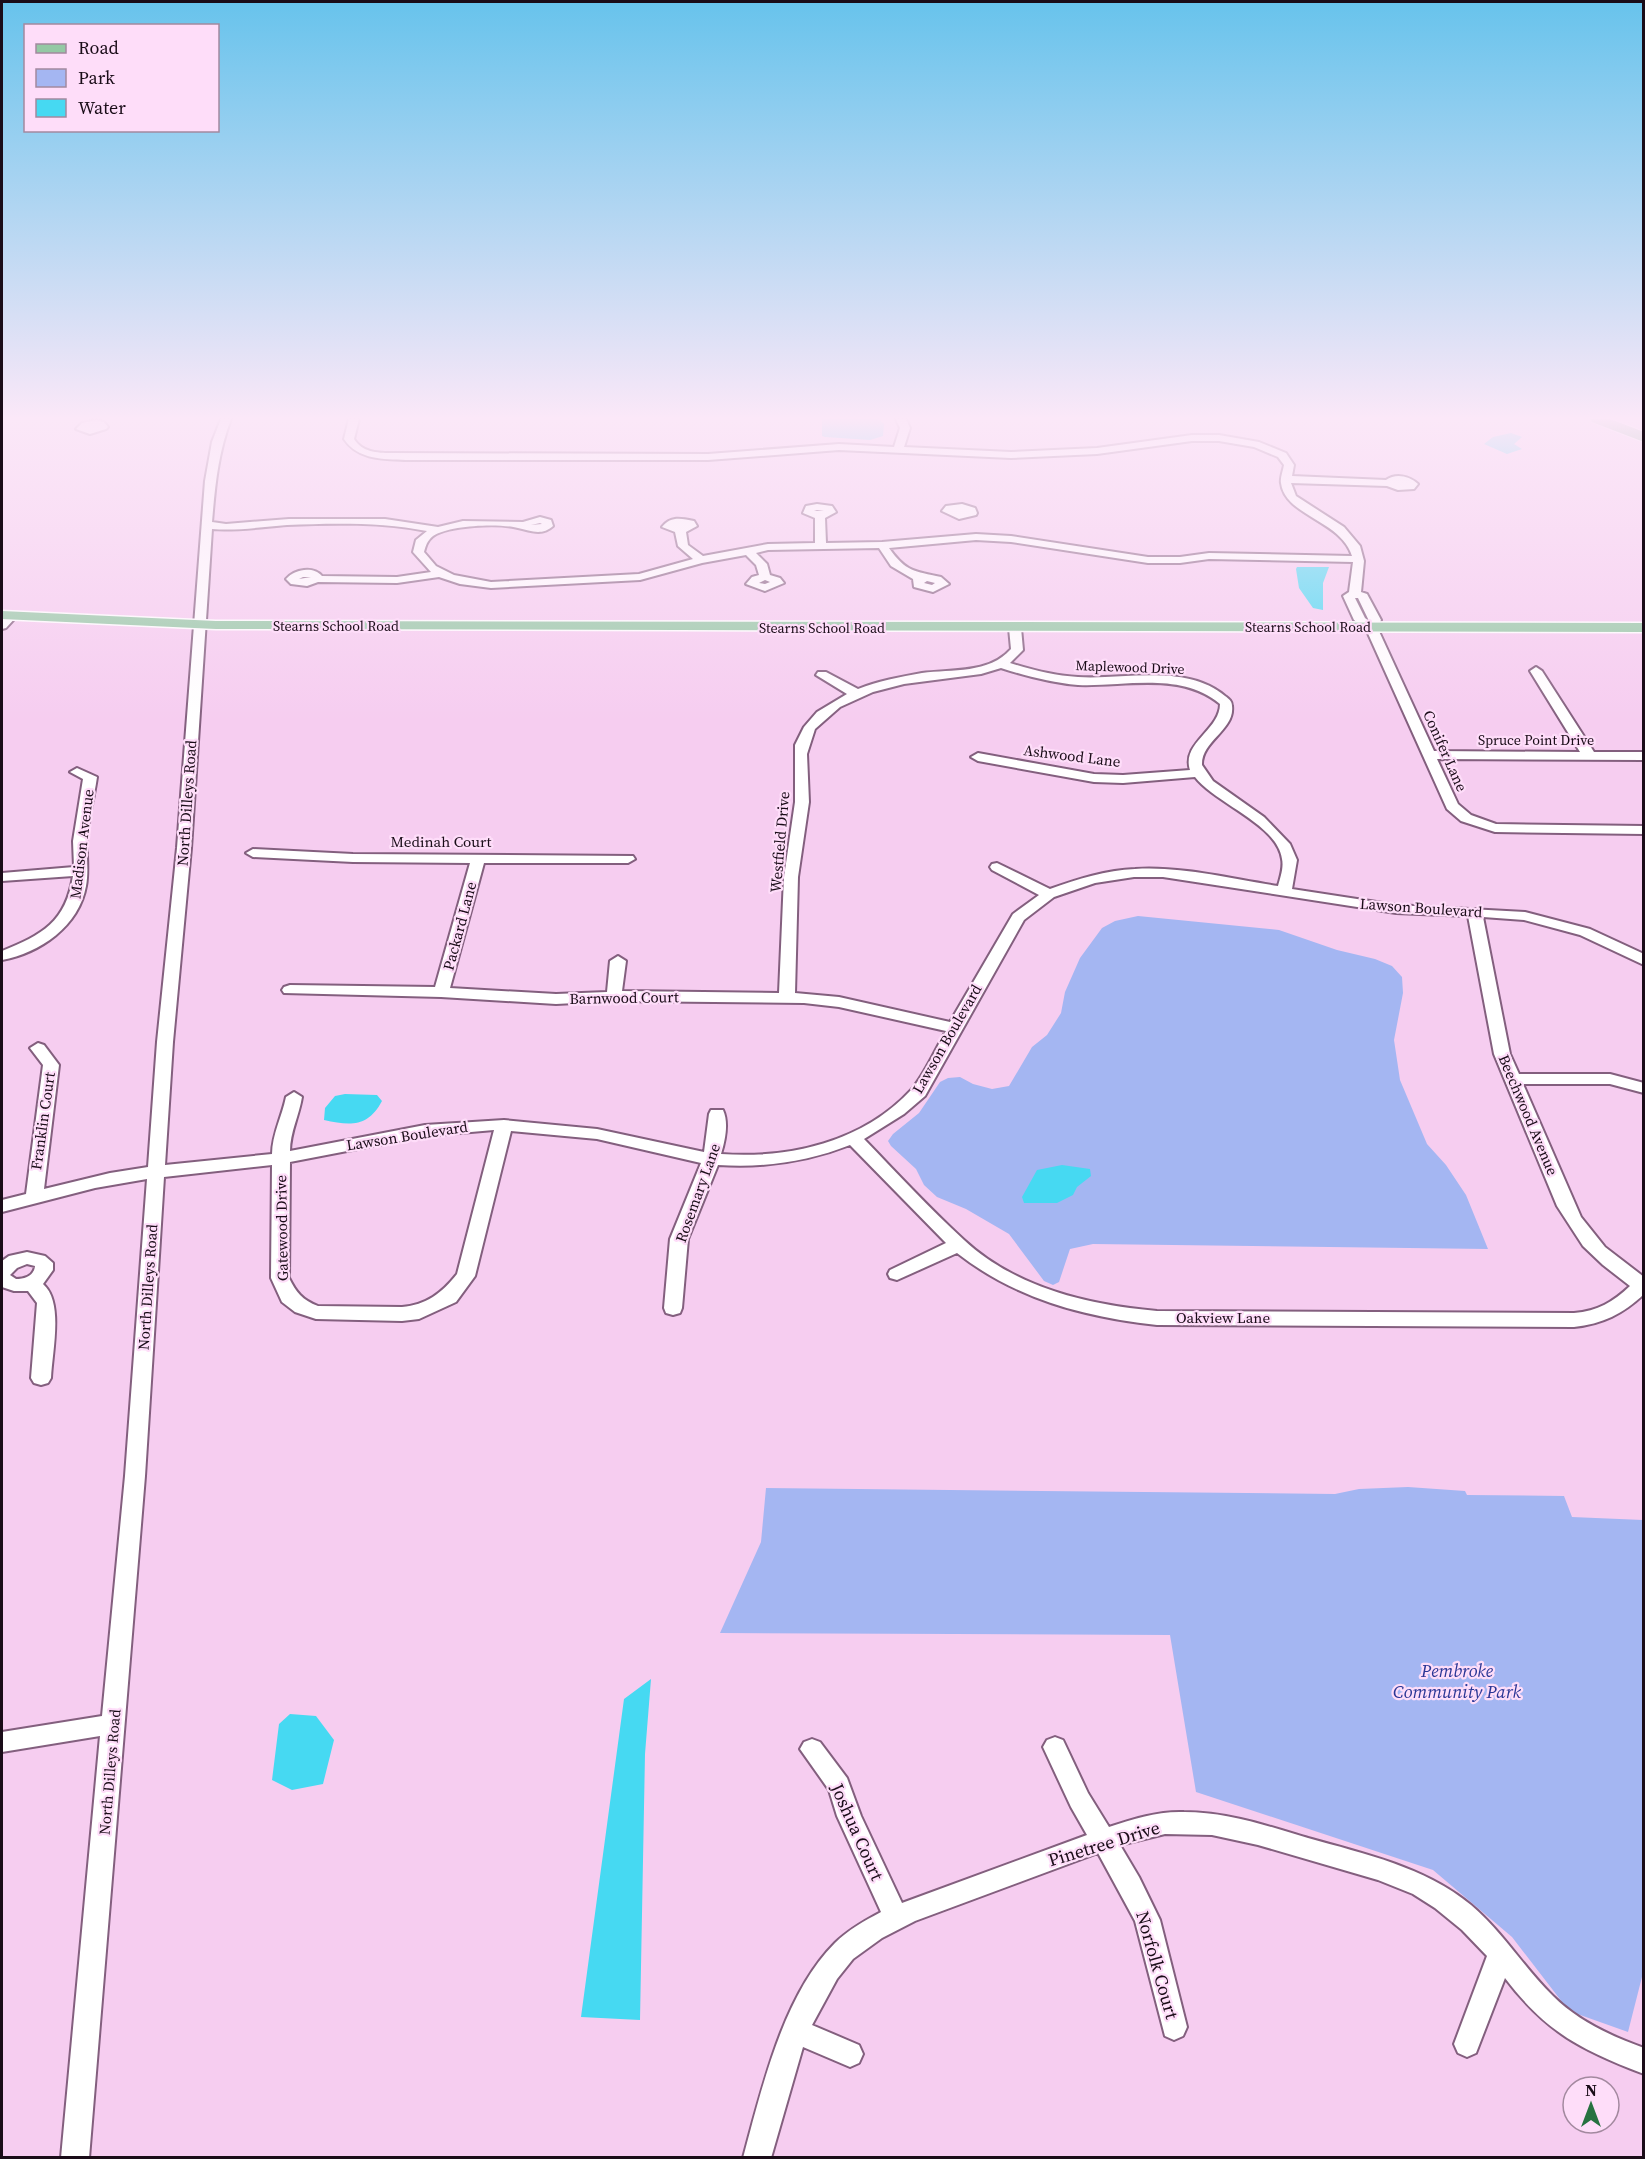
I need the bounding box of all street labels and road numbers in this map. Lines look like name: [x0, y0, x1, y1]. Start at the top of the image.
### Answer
street label: Stearns School Road: [273, 616, 399, 636]
street label: Stearns School Road: [1245, 617, 1371, 637]
street label: Stearns School Road: [759, 618, 885, 638]
street label: Maplewood Drive: [1075, 655, 1185, 679]
street label: Conifer Lane: [1418, 707, 1473, 795]
street label: Spruce Point Drive: [1478, 730, 1594, 750]
street label: North Dilleys Road: [172, 739, 201, 867]
street label: Ashwood Lane: [1022, 739, 1122, 772]
street label: Madison Avenue: [64, 788, 99, 900]
street label: Westfield Drive: [765, 790, 794, 894]
street label: Medinah Court: [391, 831, 492, 852]
street label: Packard Lane: [438, 879, 482, 972]
street label: Lawson Boulevard: [1359, 893, 1483, 922]
street label: Lawson Boulevard: [907, 980, 987, 1097]
street label: Barnwood Court: [569, 986, 679, 1009]
street label: Beechwood Avenue: [1494, 1051, 1564, 1179]
street label: Franklin Court: [25, 1070, 60, 1171]
street label: Lawson Boulevard: [345, 1115, 470, 1155]
street label: Rosemary Lane: [670, 1140, 725, 1245]
street label: Gatewood Drive: [270, 1174, 293, 1281]
street label: North Dilleys Road: [133, 1223, 162, 1351]
street label: Oakview Lane: [1176, 1307, 1270, 1328]
street label: North Dilleys Road: [94, 1708, 126, 1836]
street label: Joshua Court: [825, 1778, 890, 1884]
street label: Pinetree Drive: [1045, 1815, 1163, 1872]
street label: Norfolk Court: [1130, 1908, 1185, 2022]

